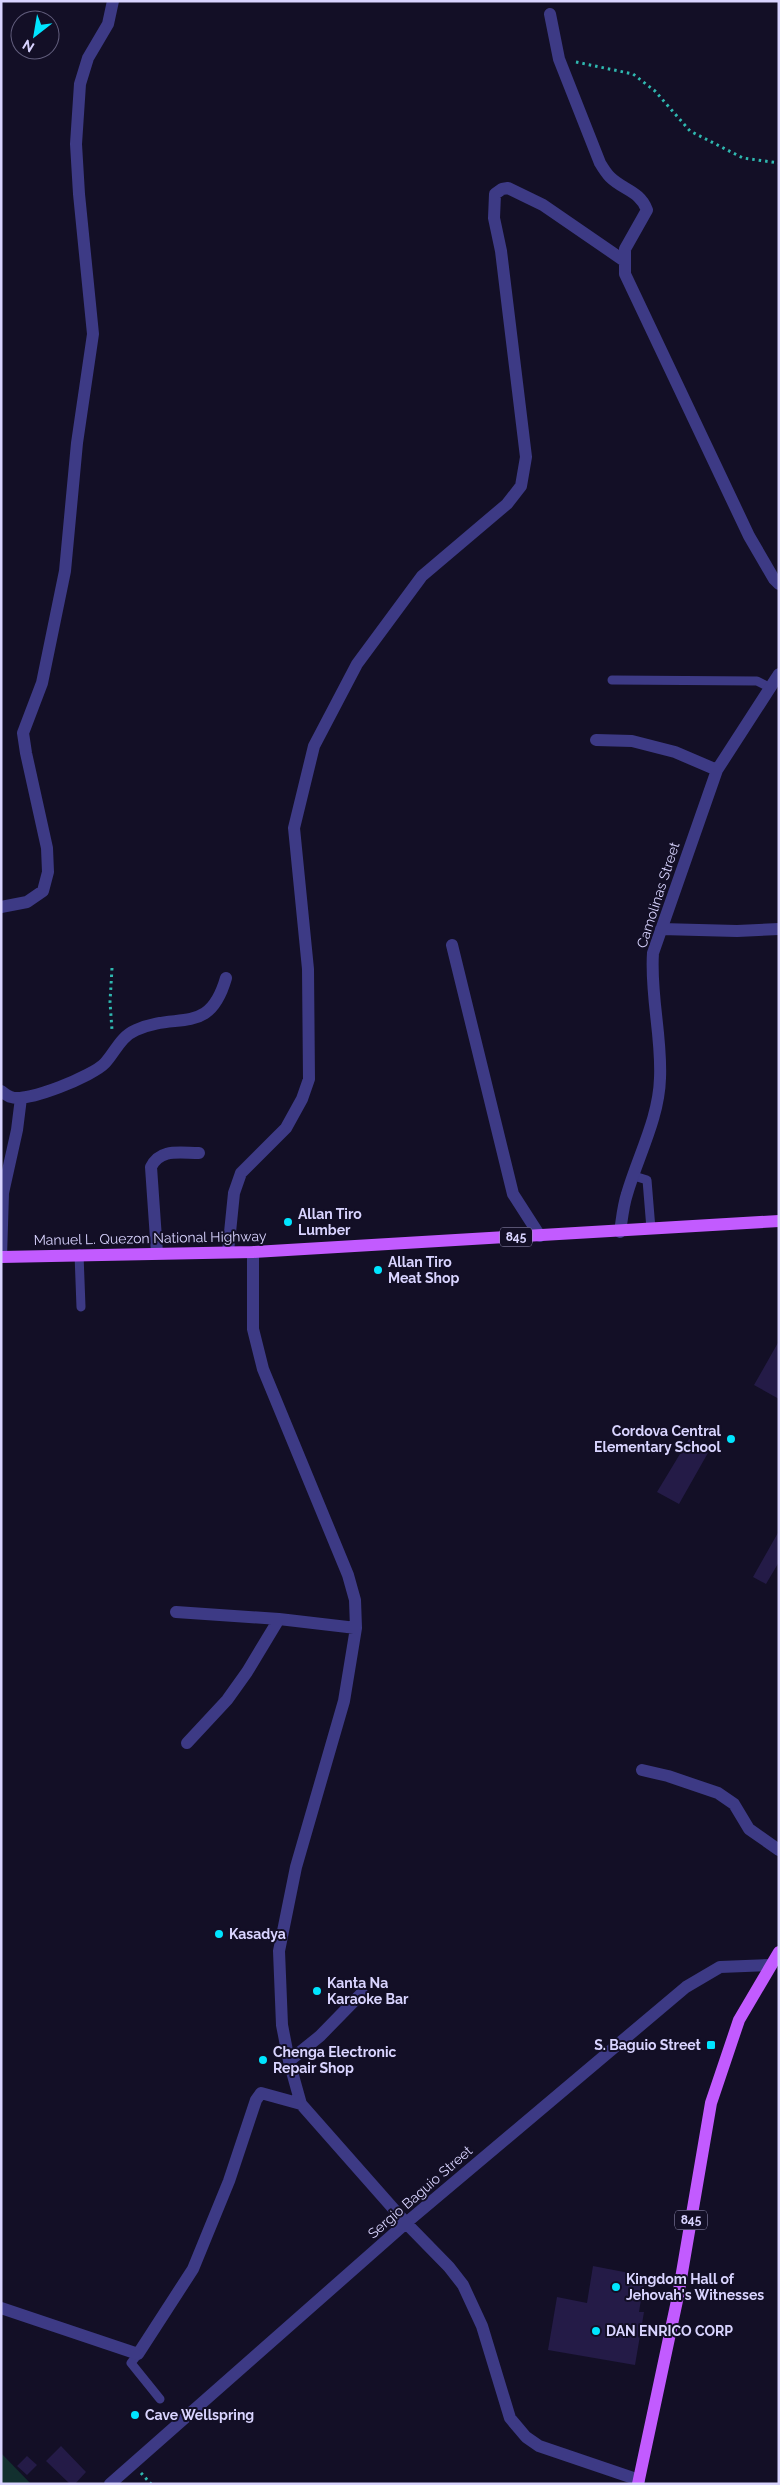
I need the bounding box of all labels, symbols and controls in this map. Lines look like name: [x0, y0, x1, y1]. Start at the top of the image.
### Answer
north arrow: [10, 10, 60, 60]
text: N: [20, 37, 37, 56]
street label: Camolinas Street: [633, 840, 683, 950]
place label: Allan Tiro Lumber: [298, 1206, 362, 1238]
marker: Allan Tiro Lumber: [282, 1216, 294, 1228]
street label: Manuel L. Quezon National Highway: [33, 1228, 267, 1248]
road number: 845: [500, 1228, 532, 1246]
place label: Allan Tiro Meat Shop: [388, 1254, 460, 1286]
marker: Allan Tiro Meat Shop: [372, 1264, 384, 1276]
place label: Cordova Central Elementary School: [594, 1423, 722, 1455]
marker: Cordova Central Elementary School: [725, 1433, 737, 1445]
place label: Kasadya: [229, 1926, 286, 1942]
marker: Kasadya: [213, 1928, 225, 1940]
place label: Kanta Na Karaoke Bar: [327, 1975, 409, 2007]
marker: Kanta Na Karaoke Bar: [311, 1985, 323, 1997]
place label: S. Baguio Street: [594, 2037, 702, 2053]
marker: S. Baguio Street: [705, 2039, 717, 2051]
place label: Chenga Electronic Repair Shop: [273, 2044, 397, 2076]
marker: Chenga Electronic Repair Shop: [257, 2054, 269, 2066]
street label: Sergio Baguio Street: [365, 2142, 476, 2242]
road number: 845: [675, 2210, 707, 2230]
place label: Kingdom Hall of Jehovah's Witnesses: [626, 2271, 764, 2303]
marker: Kingdom Hall of Jehovah's Witnesses: [610, 2281, 622, 2293]
place label: DAN ENRICO CORP: [606, 2323, 733, 2339]
marker: DAN ENRICO CORP: [590, 2325, 602, 2337]
place label: Cave Wellspring: [145, 2407, 254, 2423]
marker: Cave Wellspring: [129, 2409, 141, 2421]

